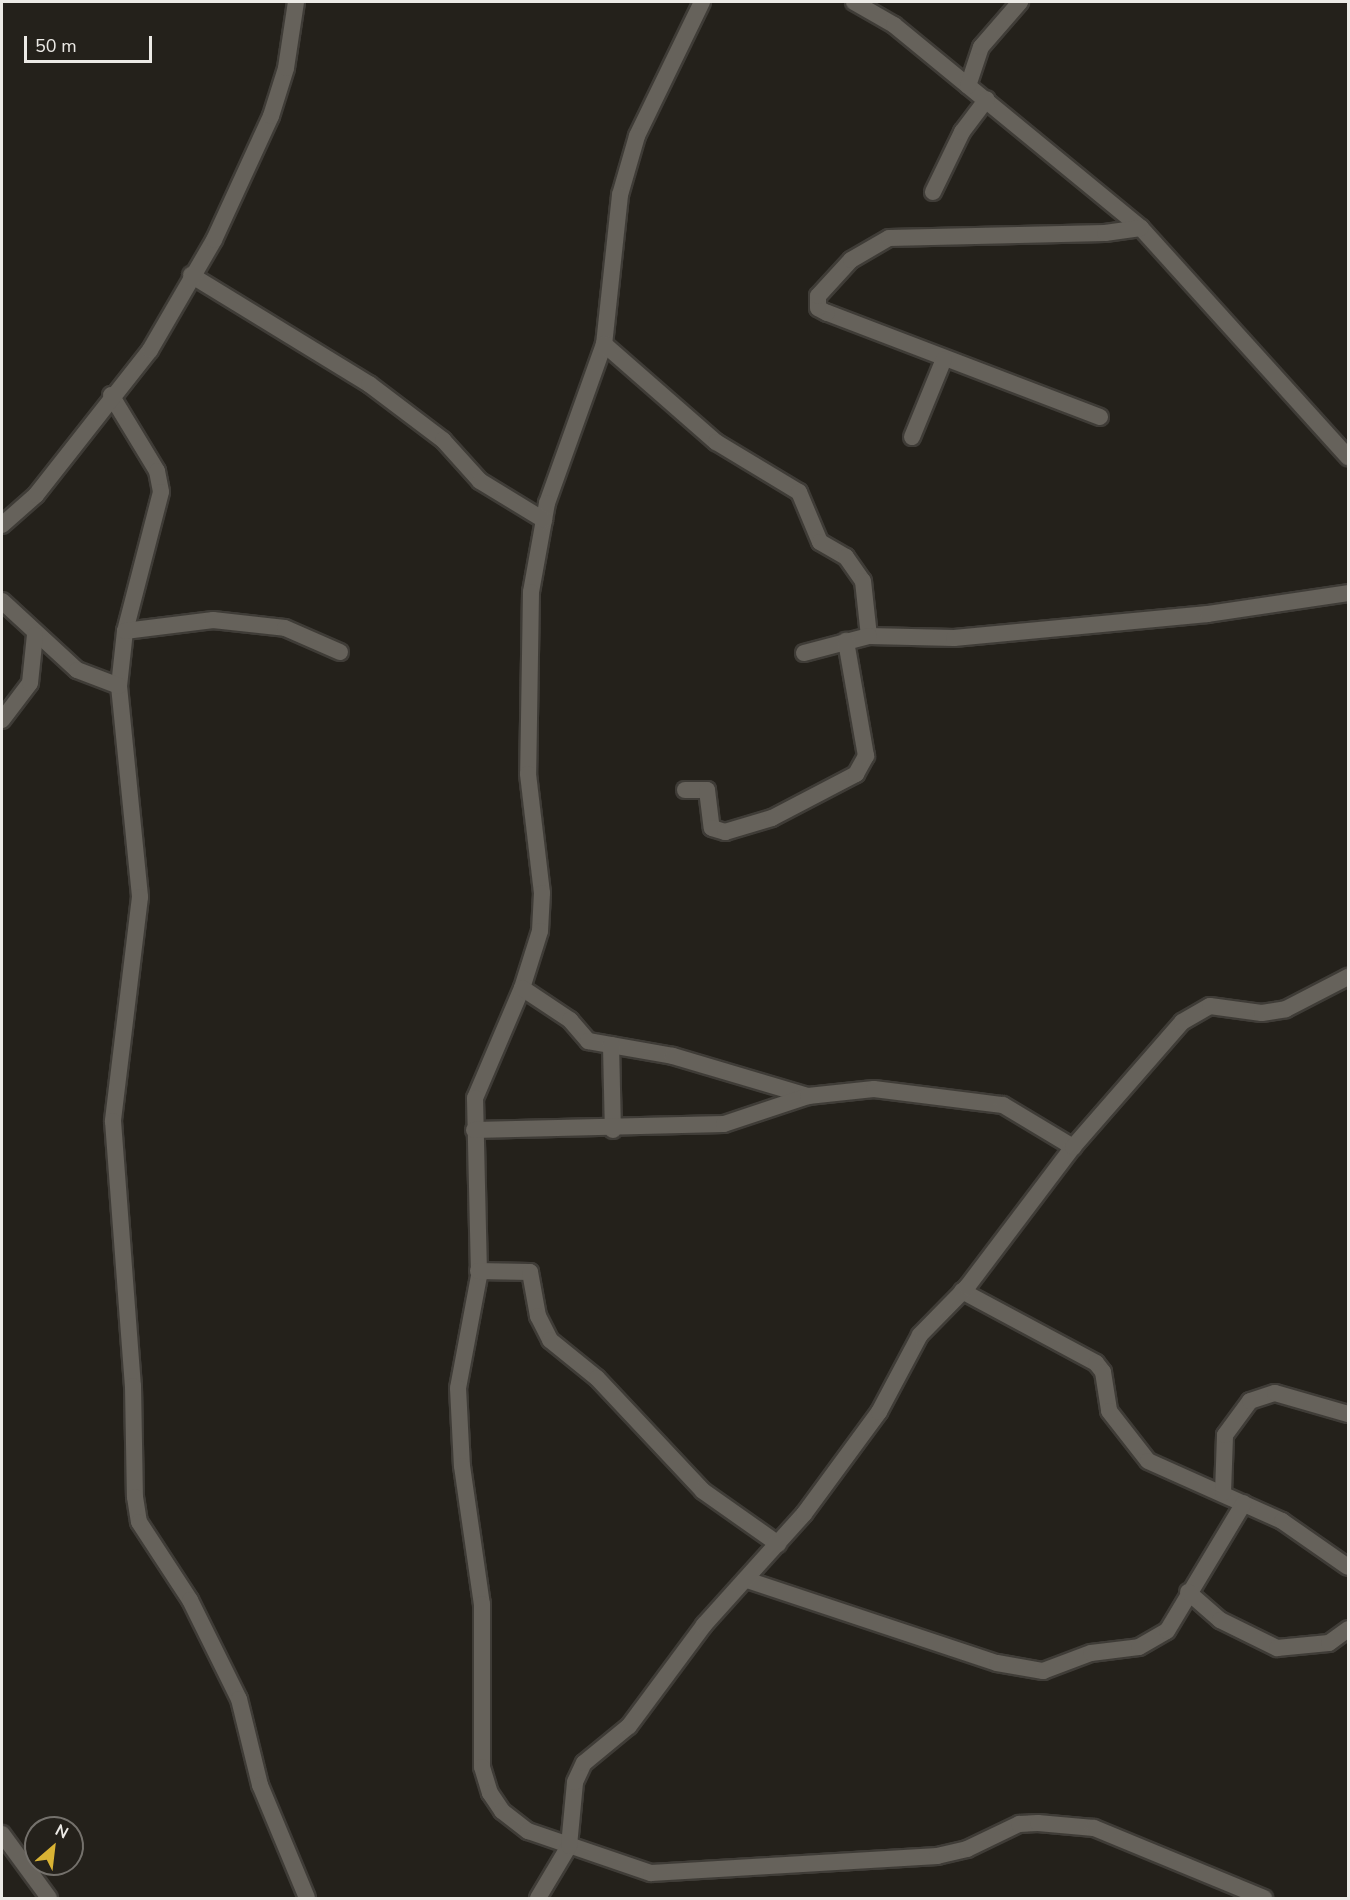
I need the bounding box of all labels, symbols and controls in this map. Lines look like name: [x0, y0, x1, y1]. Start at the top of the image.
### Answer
scale bar: [27, 24, 154, 62]
text: 50 m: [35, 34, 77, 58]
north arrow: [24, 1816, 84, 1876]
text: N: [51, 1819, 72, 1844]

